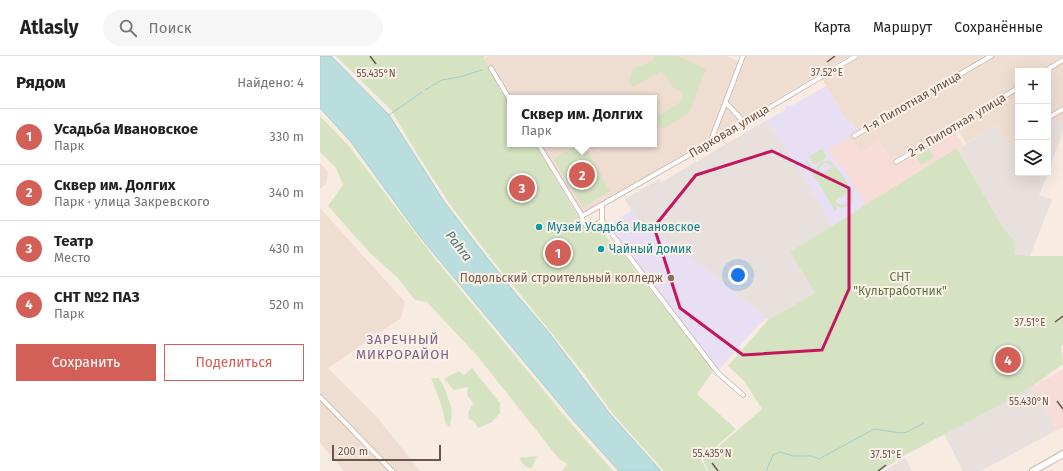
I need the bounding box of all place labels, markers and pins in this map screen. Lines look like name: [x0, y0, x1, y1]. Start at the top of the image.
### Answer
pin: 2: [569, 160, 595, 190]
pin: 3: [509, 173, 535, 203]
place label: Музей Усадьба Ивановское: [547, 220, 700, 234]
marker: Музей Усадьба Ивановское: [534, 222, 544, 232]
pin: 1: [545, 238, 571, 268]
place label: Чайный домик: [609, 242, 692, 256]
marker: Чайный домик: [596, 244, 606, 254]
place label: Подольский строительный колледж: [460, 271, 663, 285]
marker: Подольский строительный колледж: [666, 273, 676, 283]
pin: 4: [995, 345, 1021, 375]

